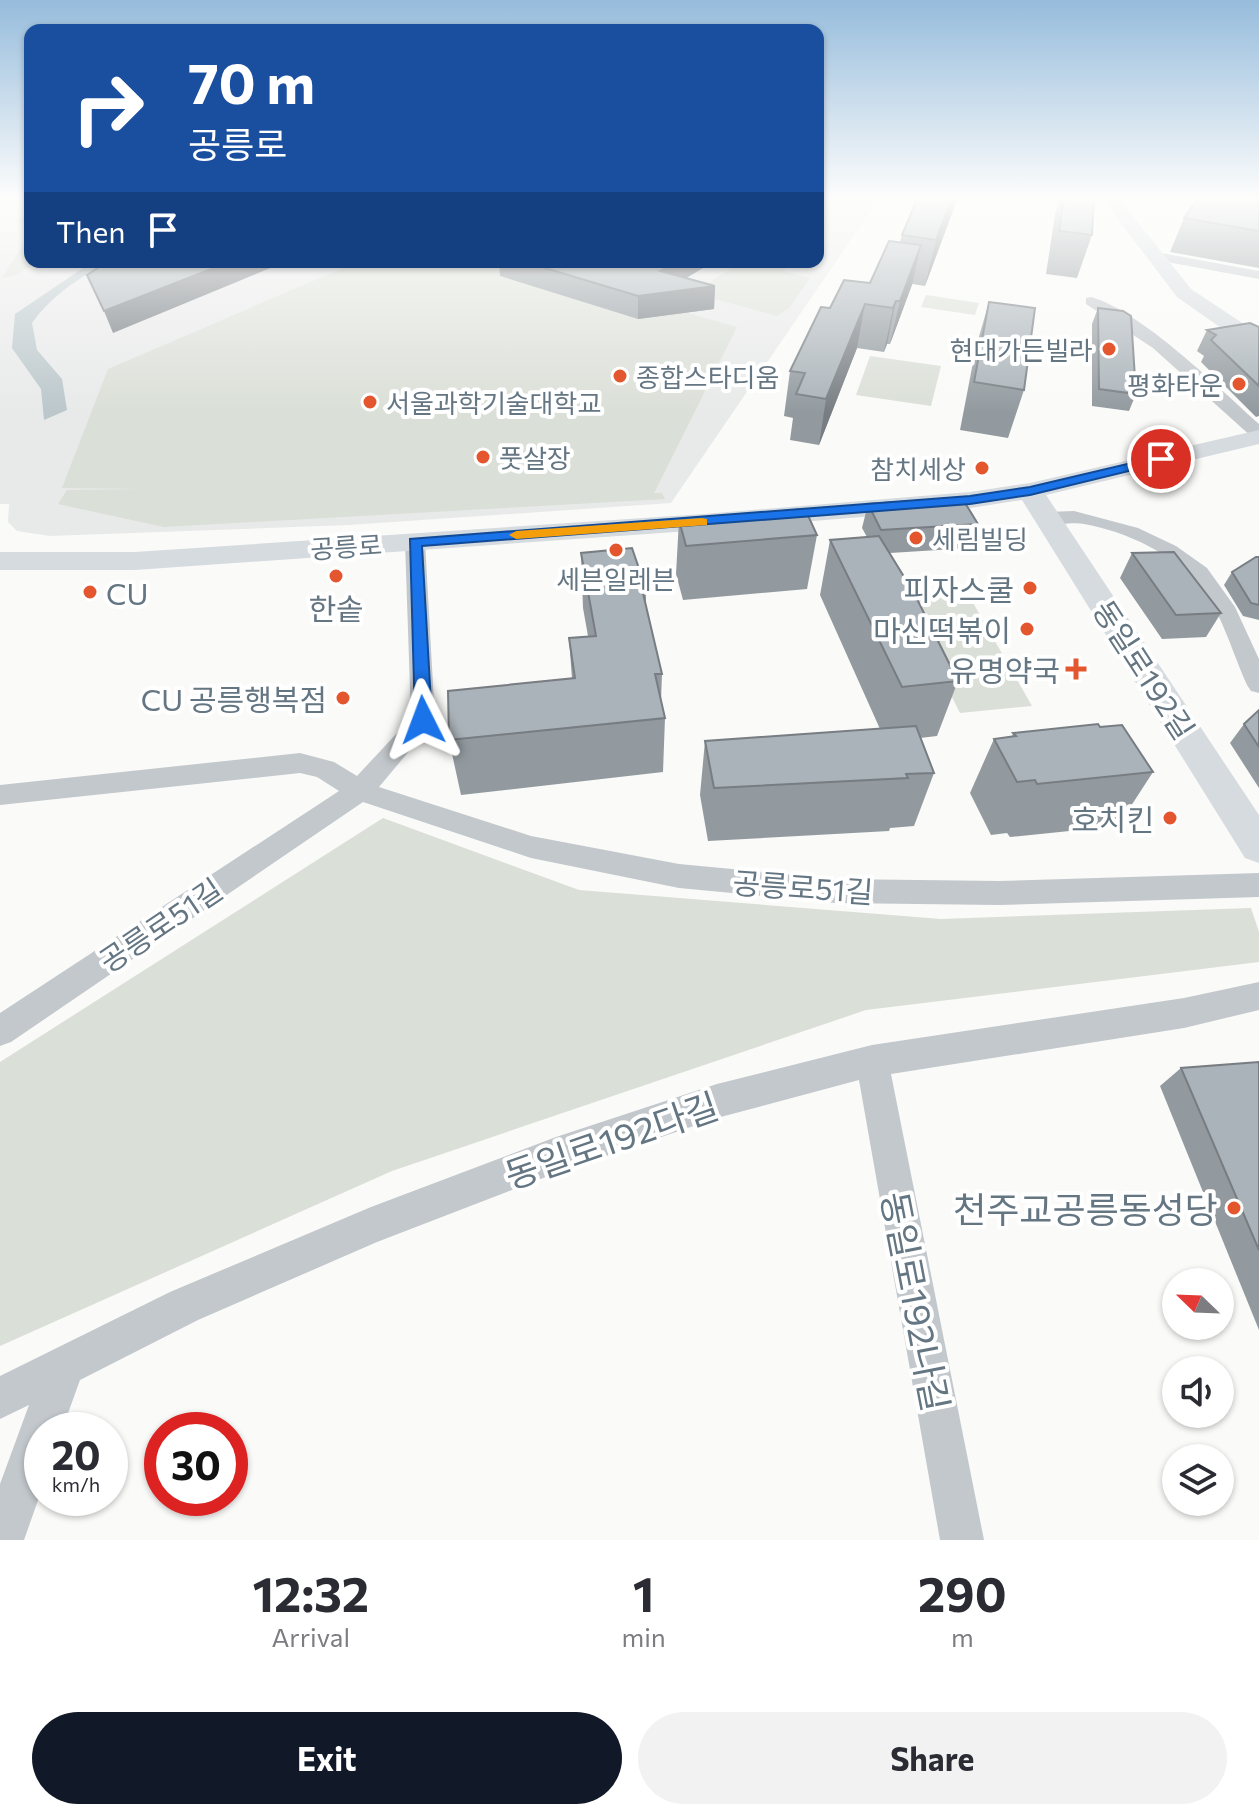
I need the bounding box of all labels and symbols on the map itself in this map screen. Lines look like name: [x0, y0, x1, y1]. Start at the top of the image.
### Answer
place label: 현대가든빌라: [949, 334, 1093, 365]
marker: 현대가든빌라: [1100, 340, 1118, 358]
place label: 종합스타디움: [636, 361, 780, 392]
marker: 종합스타디움: [611, 367, 629, 385]
place label: 평화타운: [1127, 369, 1223, 400]
marker: 평화타운: [1230, 375, 1248, 393]
place label: 서울과학기술대학교: [386, 387, 601, 418]
marker: 서울과학기술대학교: [361, 393, 379, 411]
pin: [1127, 425, 1195, 493]
place label: 풋살장: [499, 442, 571, 473]
marker: 풋살장: [474, 448, 492, 466]
place label: 참치세상: [870, 453, 966, 484]
marker: 참치세상: [973, 459, 991, 477]
place label: 세림빌딩: [932, 523, 1028, 554]
street label: 공릉로: [309, 528, 383, 564]
marker: 세림빌딩: [907, 529, 925, 547]
marker: 세븐일레븐: [607, 541, 625, 559]
place label: 세븐일레븐: [556, 563, 676, 594]
marker: 한솥: [327, 567, 345, 585]
place label: 피자스쿨: [904, 570, 1014, 607]
place label: CU: [106, 574, 148, 611]
marker: 피자스쿨: [1021, 579, 1039, 597]
marker: CU: [81, 583, 99, 601]
place label: 한솥: [308, 589, 364, 626]
street label: 동일로192길: [1086, 593, 1204, 745]
place label: 마신떡볶이: [873, 611, 1011, 648]
marker: 마신떡볶이: [1018, 620, 1036, 638]
place label: 유명약국: [950, 651, 1060, 688]
marker: 유명약국: [1067, 660, 1085, 678]
position arrow: [381, 678, 465, 762]
place label: CU 공릉행복점: [141, 680, 327, 717]
marker: CU 공릉행복점: [334, 689, 352, 707]
place label: 호치킨: [1071, 800, 1154, 837]
marker: 호치킨: [1161, 809, 1179, 827]
street label: 공릉로51길: [732, 863, 874, 909]
street label: 공릉로51길: [91, 869, 229, 979]
street label: 동일로192다길: [499, 1082, 723, 1196]
place label: 천주교공릉동성당: [953, 1186, 1218, 1230]
street label: 동일로192나길: [874, 1187, 960, 1415]
marker: 천주교공릉동성당: [1225, 1199, 1243, 1217]
north arrow: [1162, 1268, 1234, 1340]
speed limit sign: 30: [144, 1412, 248, 1516]

